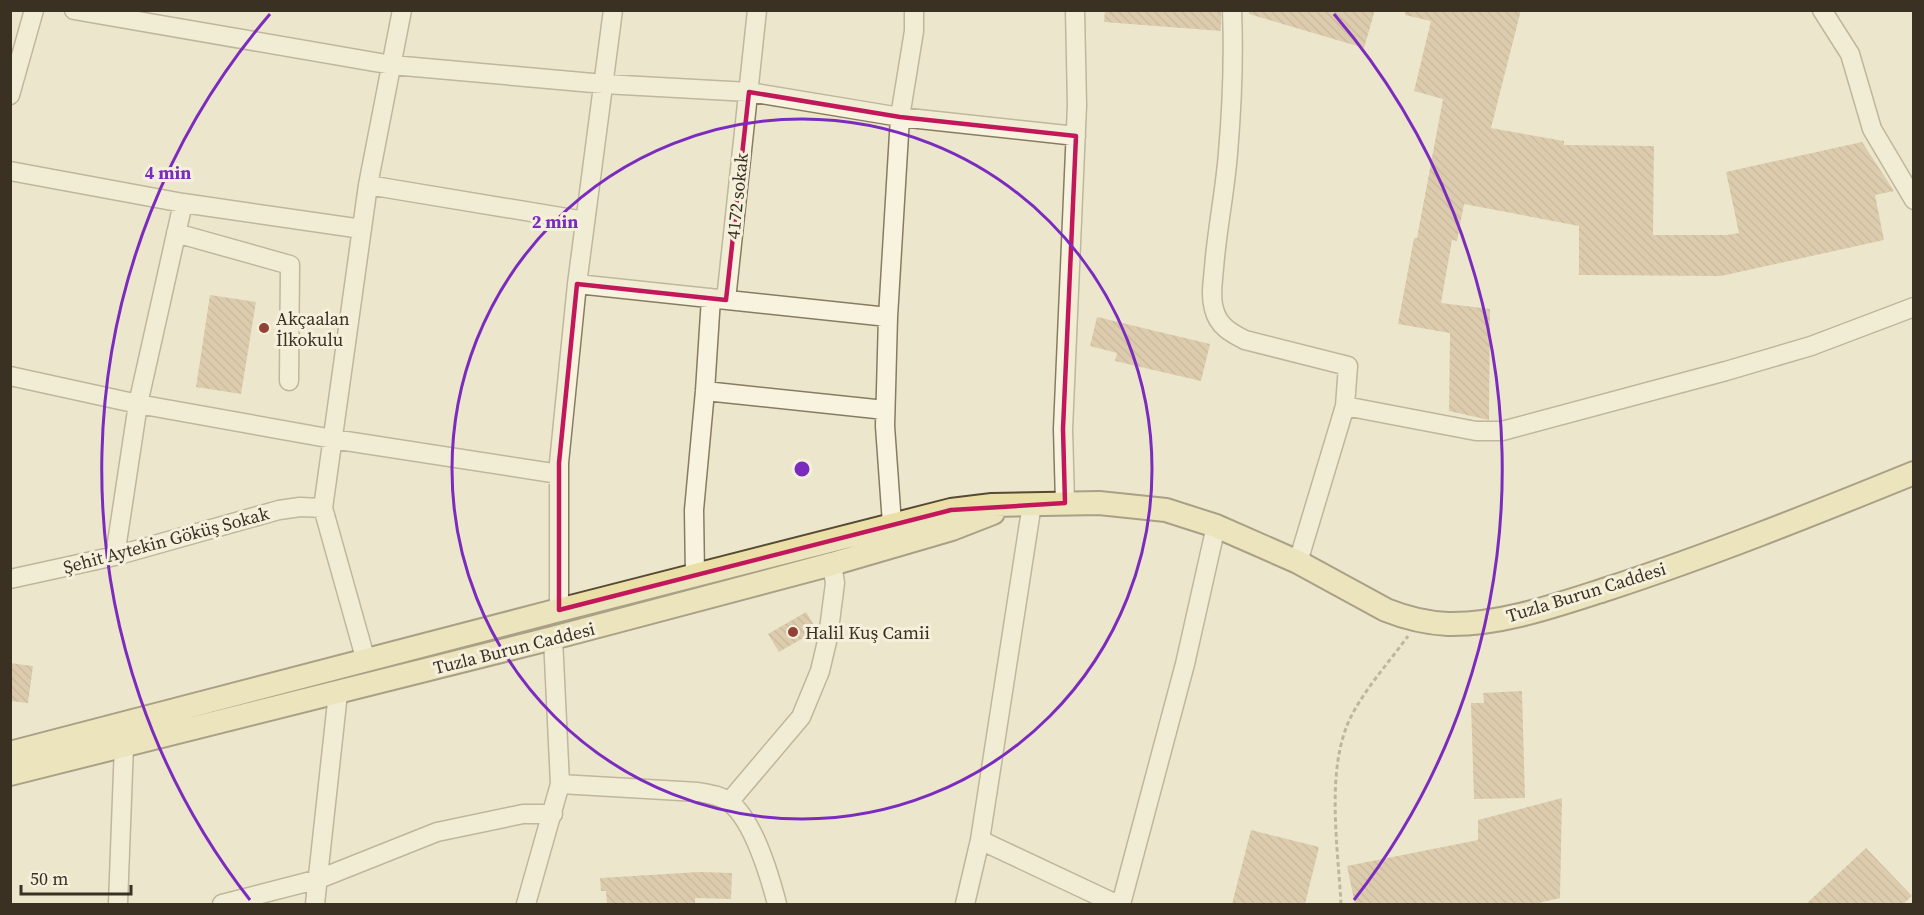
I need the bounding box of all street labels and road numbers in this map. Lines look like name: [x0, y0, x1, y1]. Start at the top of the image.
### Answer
street label: 4172 sokak: [720, 151, 754, 240]
street label: Şehit Aytekin Göküş Sokak: [60, 500, 272, 580]
street label: Tuzla Burun Caddesi: [1503, 556, 1669, 628]
street label: Tuzla Burun Caddesi: [431, 616, 597, 680]

